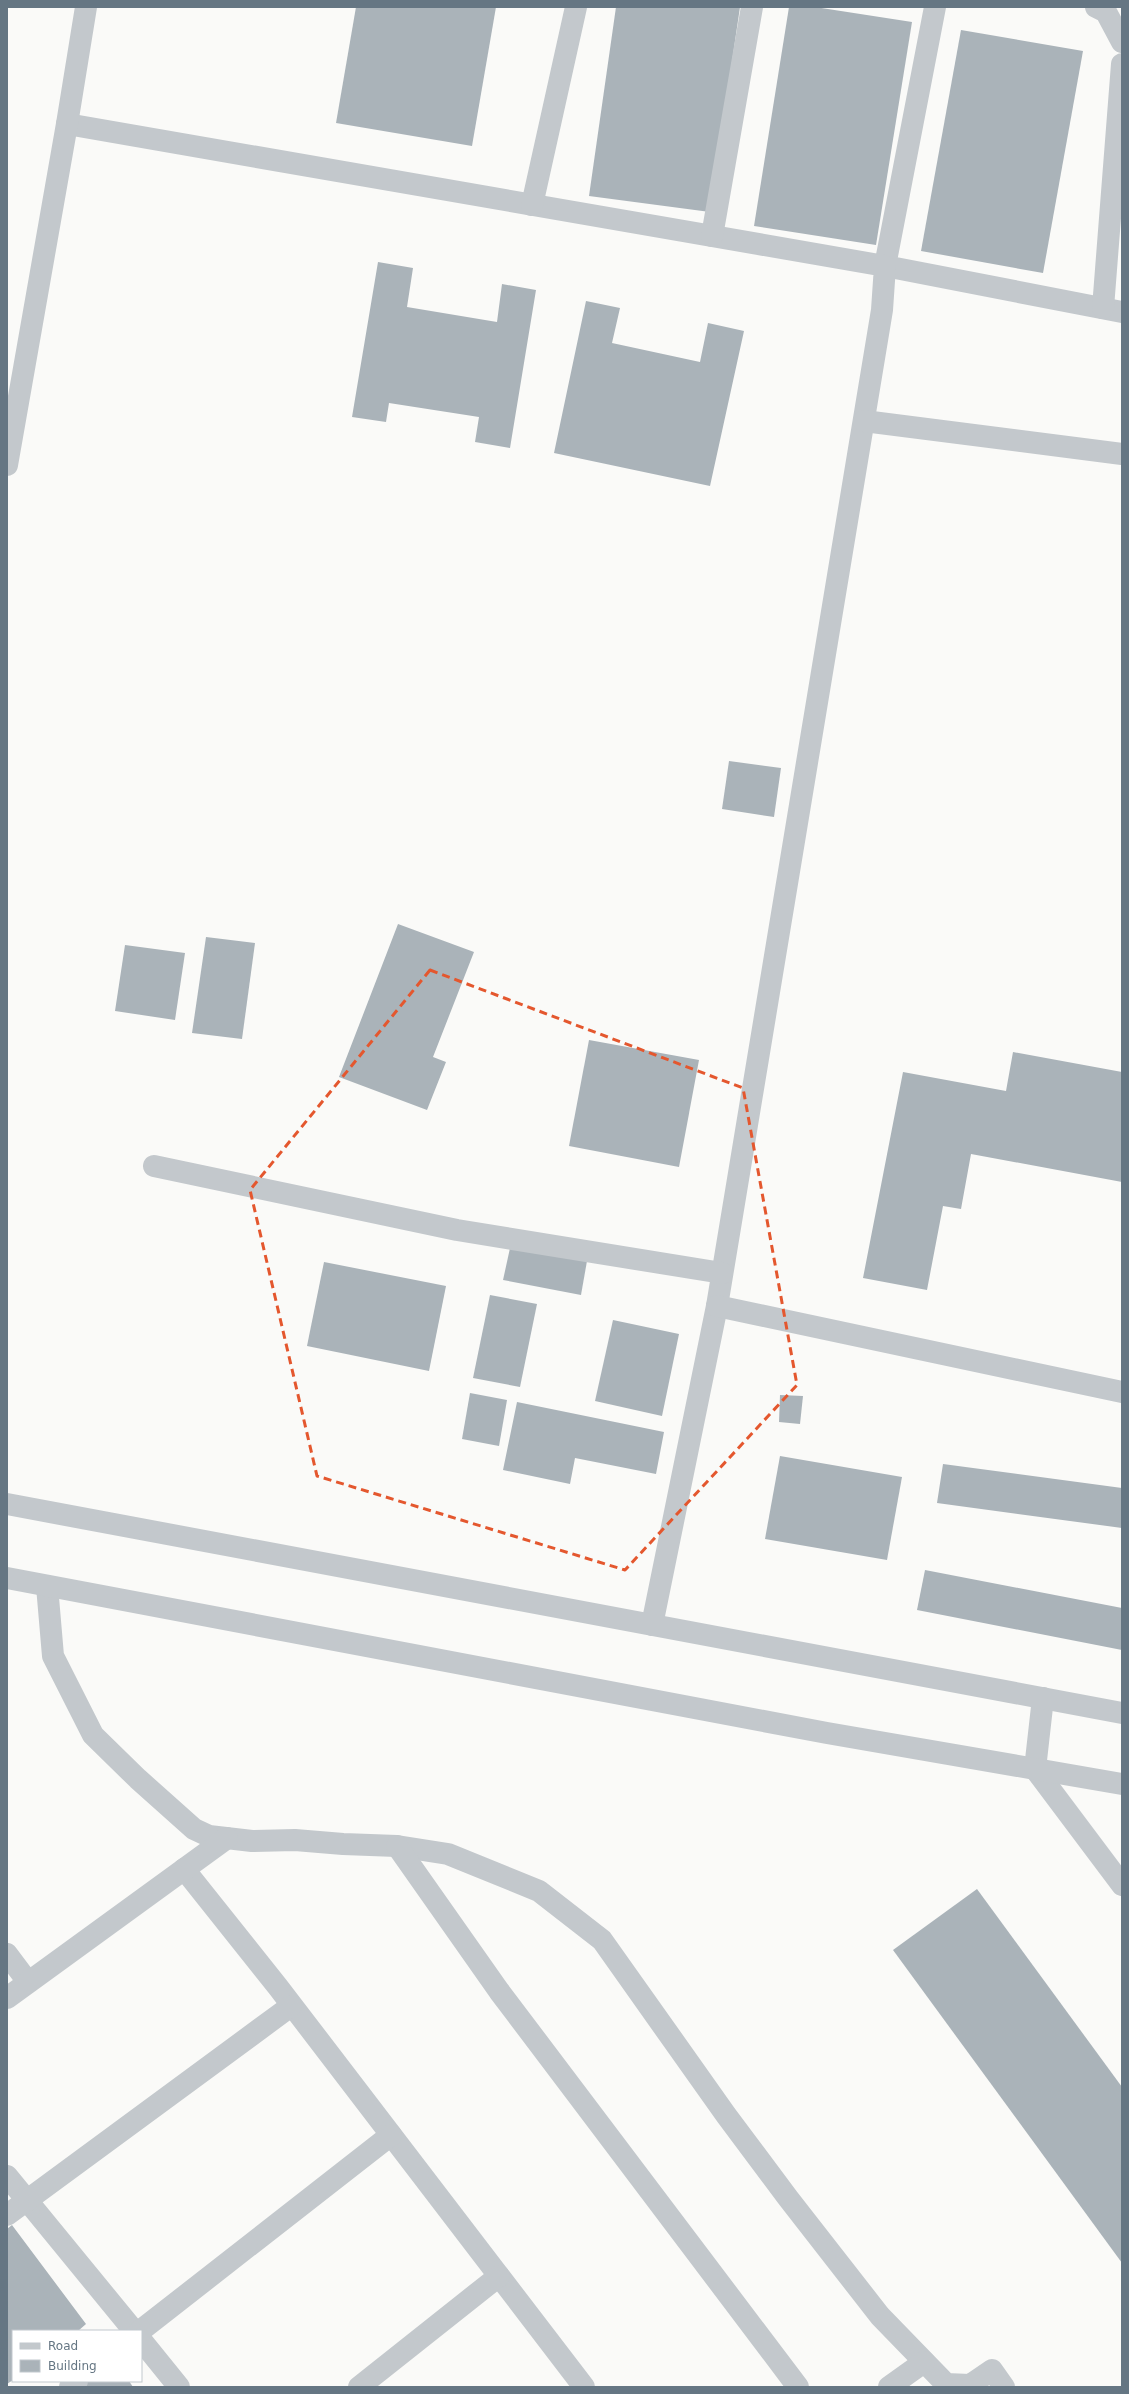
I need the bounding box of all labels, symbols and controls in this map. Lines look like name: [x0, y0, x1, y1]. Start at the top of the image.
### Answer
legend: [12, 2330, 142, 2382]
text: Road: [48, 2339, 78, 2353]
text: Building: [48, 2359, 97, 2373]

